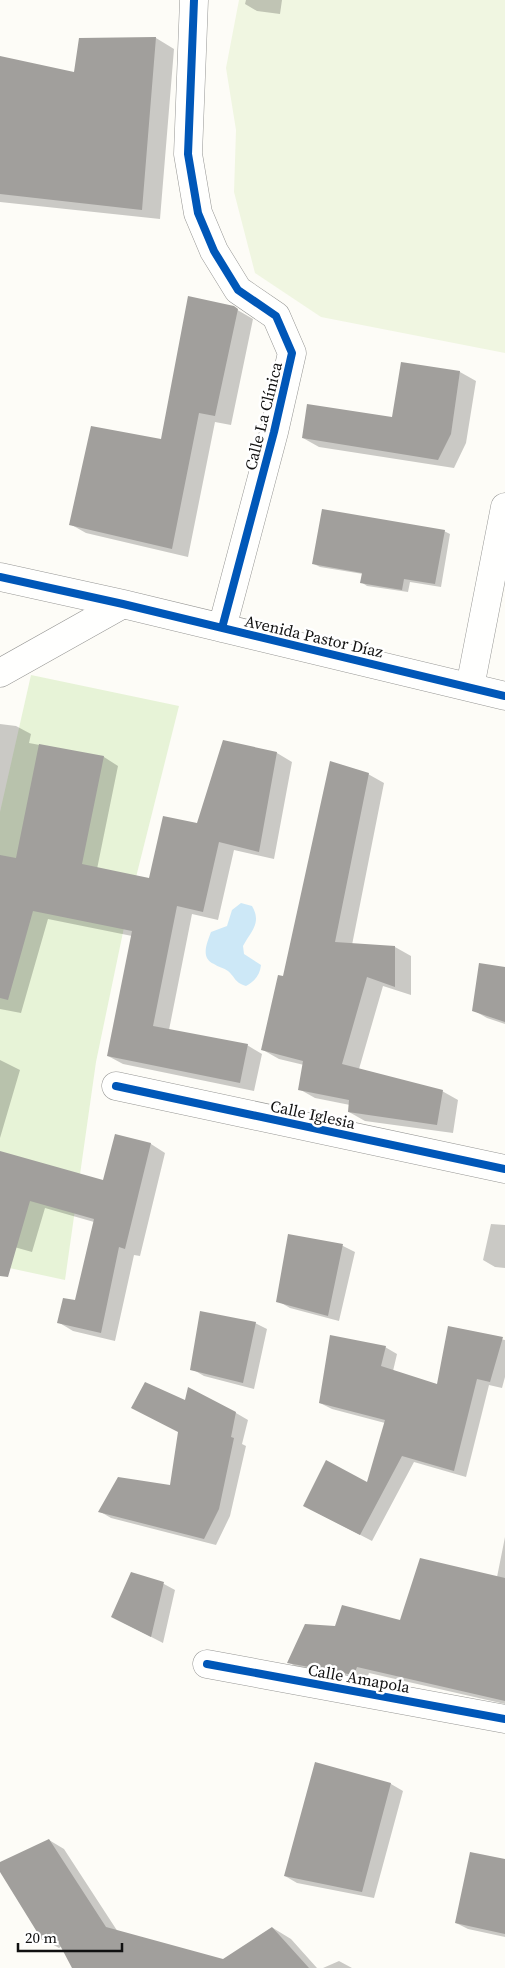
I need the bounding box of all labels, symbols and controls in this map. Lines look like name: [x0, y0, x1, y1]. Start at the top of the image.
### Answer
street label: Calle La Clínica: [239, 359, 287, 473]
street label: Avenida Pastor Díaz: [243, 609, 385, 663]
street label: Calle Iglesia: [269, 1094, 358, 1134]
street label: Calle Amapola: [306, 1658, 413, 1698]
scale bar: [18, 1920, 121, 1952]
text: 20 m: [25, 1927, 57, 1948]

